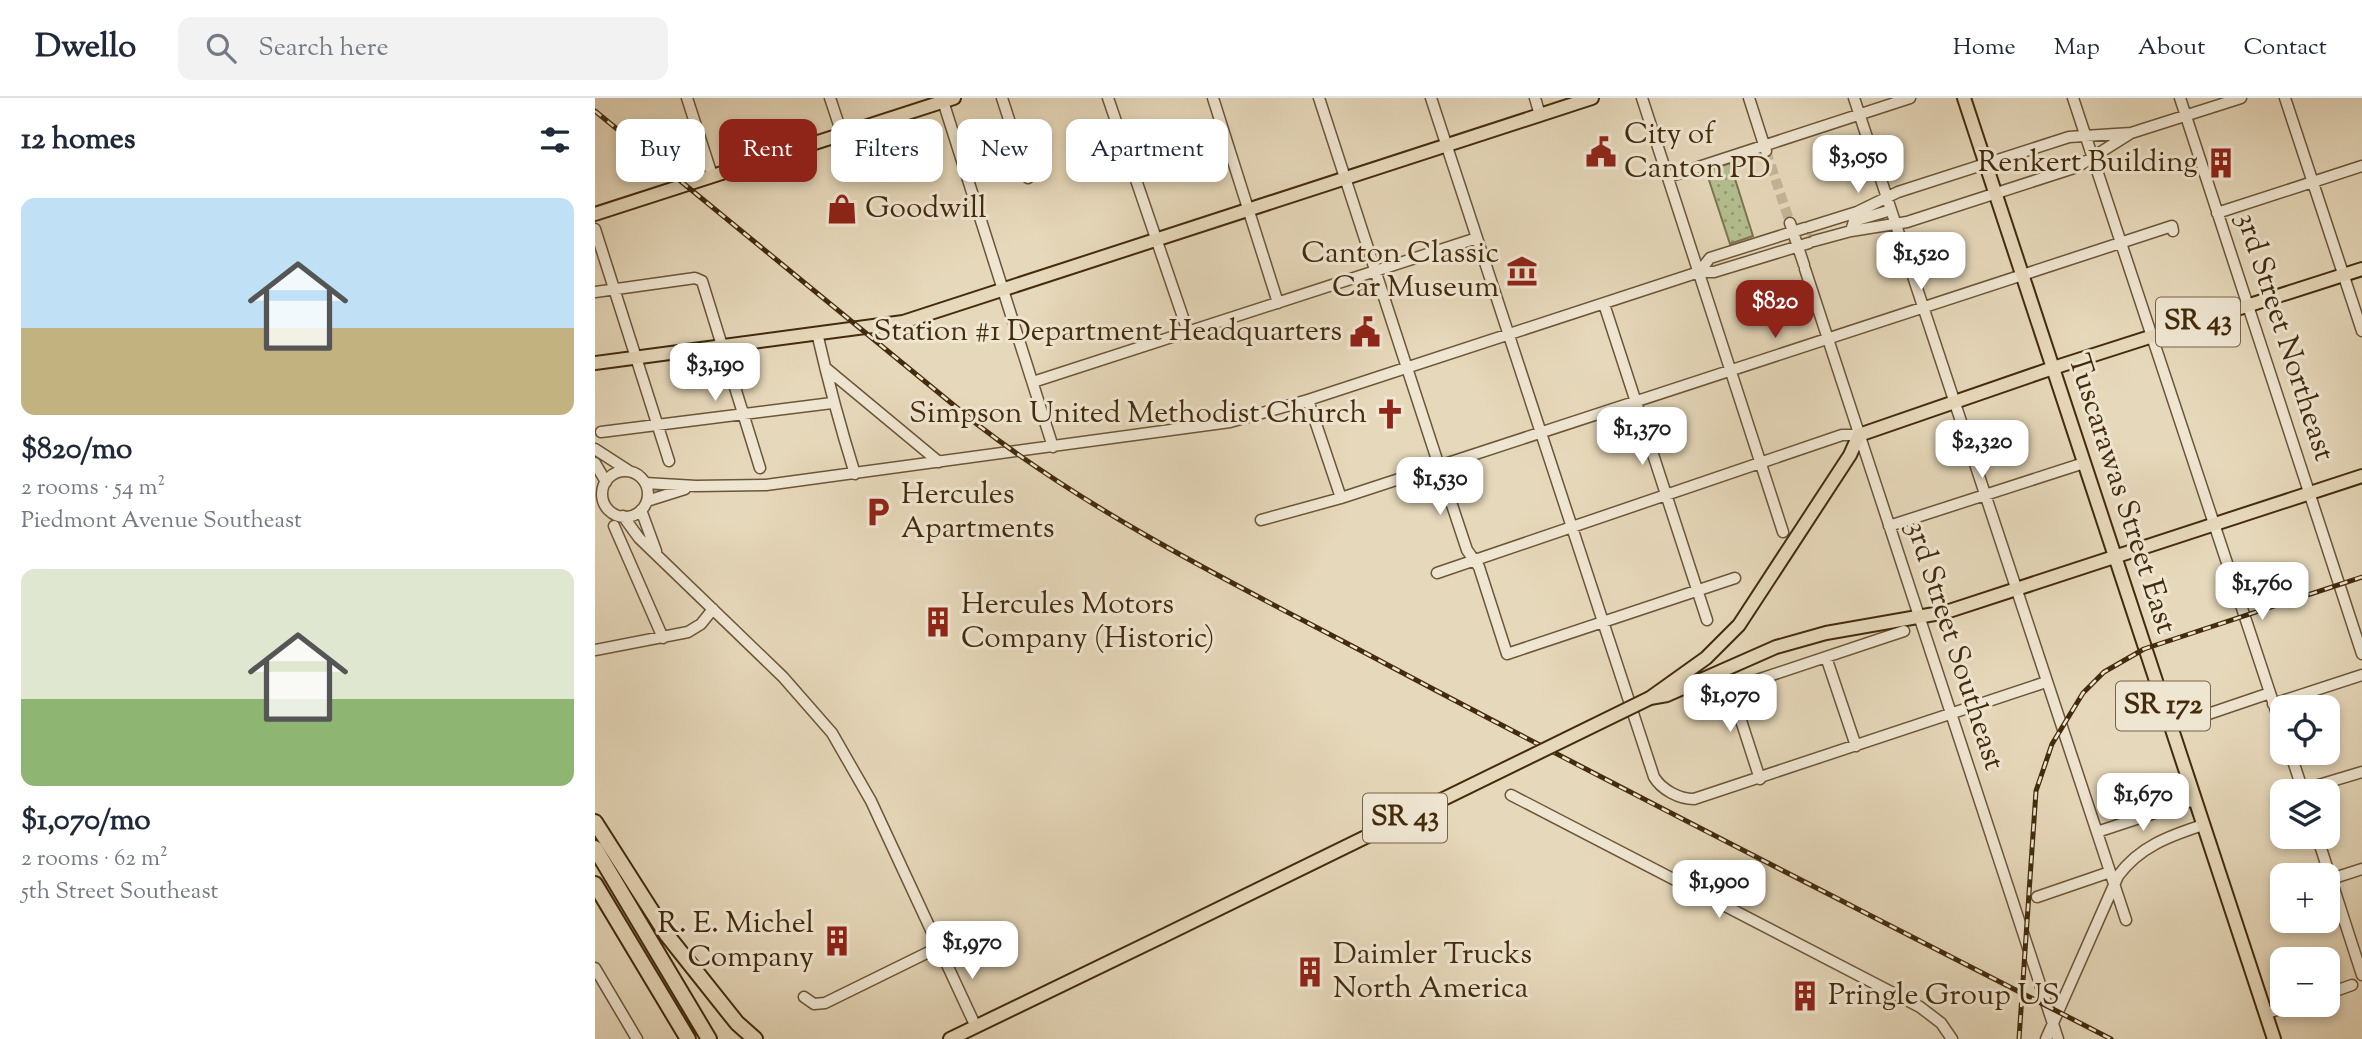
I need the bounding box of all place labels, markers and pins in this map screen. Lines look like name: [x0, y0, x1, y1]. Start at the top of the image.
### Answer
place label: City of Canton PD: [1624, 114, 1771, 191]
public building icon: City of Canton PD: [1584, 135, 1618, 169]
pin: $3,050: [1801, 136, 1915, 195]
place label: Renkert Building: [1978, 142, 2198, 185]
building icon: Renkert Building: [2204, 146, 2238, 180]
place label: Goodwill: [865, 188, 987, 231]
shop icon: Goodwill: [825, 192, 859, 226]
pin: $1,520: [1864, 232, 1978, 292]
place label: Canton Classic Car Museum: [1301, 233, 1499, 310]
museum icon: Canton Classic Car Museum: [1505, 254, 1539, 288]
pin: $820: [1734, 280, 1816, 340]
place label: Station #1 Department Headquarters: [874, 311, 1342, 354]
public building icon: Station #1 Department Headquarters: [1348, 315, 1382, 349]
pin: $3,190: [658, 344, 772, 403]
place label: Simpson United Methodist Church: [909, 393, 1367, 436]
church icon: Simpson United Methodist Church: [1373, 397, 1407, 431]
pin: $1,370: [1585, 408, 1699, 467]
pin: $2,320: [1925, 420, 2039, 480]
pin: $1,530: [1383, 458, 1497, 517]
place label: Hercules Apartments: [901, 474, 1055, 551]
parking icon: Hercules Apartments: [861, 495, 895, 529]
pin: $1,760: [2205, 562, 2319, 622]
place label: Hercules Motors Company (Historic): [961, 584, 1214, 661]
building icon: Hercules Motors Company (Historic): [921, 605, 955, 639]
pin: $1,070: [1673, 674, 1787, 734]
pin: $1,670: [2086, 774, 2200, 833]
pin: $1,900: [1662, 860, 1776, 920]
place label: R. E. Michel Company: [658, 903, 814, 980]
pin: $1,970: [915, 922, 1029, 981]
building icon: R. E. Michel Company: [820, 924, 854, 958]
place label: Daimler Trucks North America: [1333, 934, 1532, 1011]
building icon: Daimler Trucks North America: [1293, 955, 1327, 989]
place label: Pringle Group US: [1828, 975, 2060, 1018]
building icon: Pringle Group US: [1788, 979, 1822, 1013]

